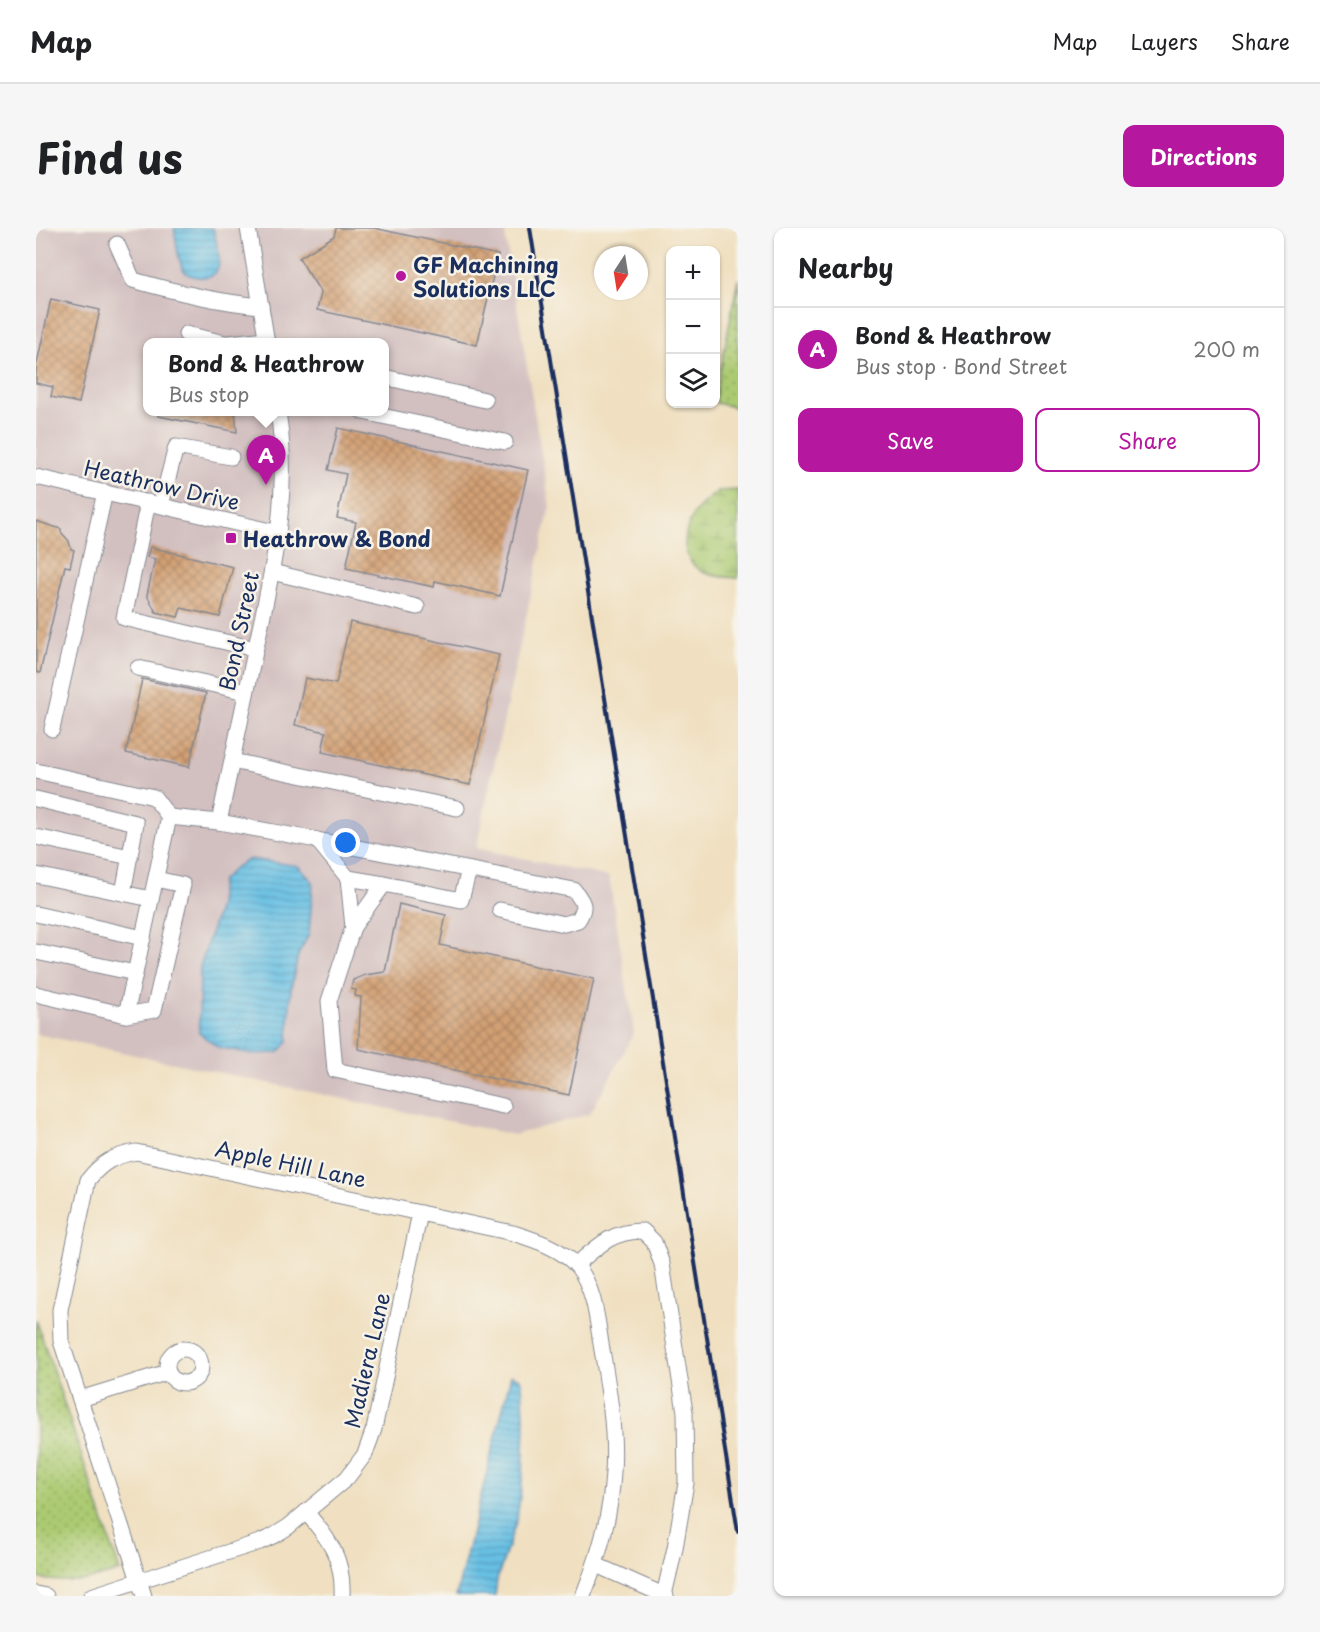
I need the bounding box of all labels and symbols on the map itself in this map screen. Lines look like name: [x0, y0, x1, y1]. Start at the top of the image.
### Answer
north arrow: [594, 246, 648, 300]
place label: GF Machining Solutions LLC: [413, 248, 559, 304]
marker: GF Machining Solutions LLC: [394, 269, 408, 283]
pin: A: [246, 436, 286, 485]
street label: Heathrow Drive: [81, 451, 243, 517]
place label: Heathrow & Bond: [243, 522, 431, 554]
marker: Heathrow & Bond: [224, 531, 238, 545]
street label: Bond Street: [210, 568, 266, 694]
your location: [331, 828, 360, 857]
street label: Apple Hill Lane: [213, 1131, 369, 1195]
street label: Madiera Lane: [335, 1289, 397, 1431]

